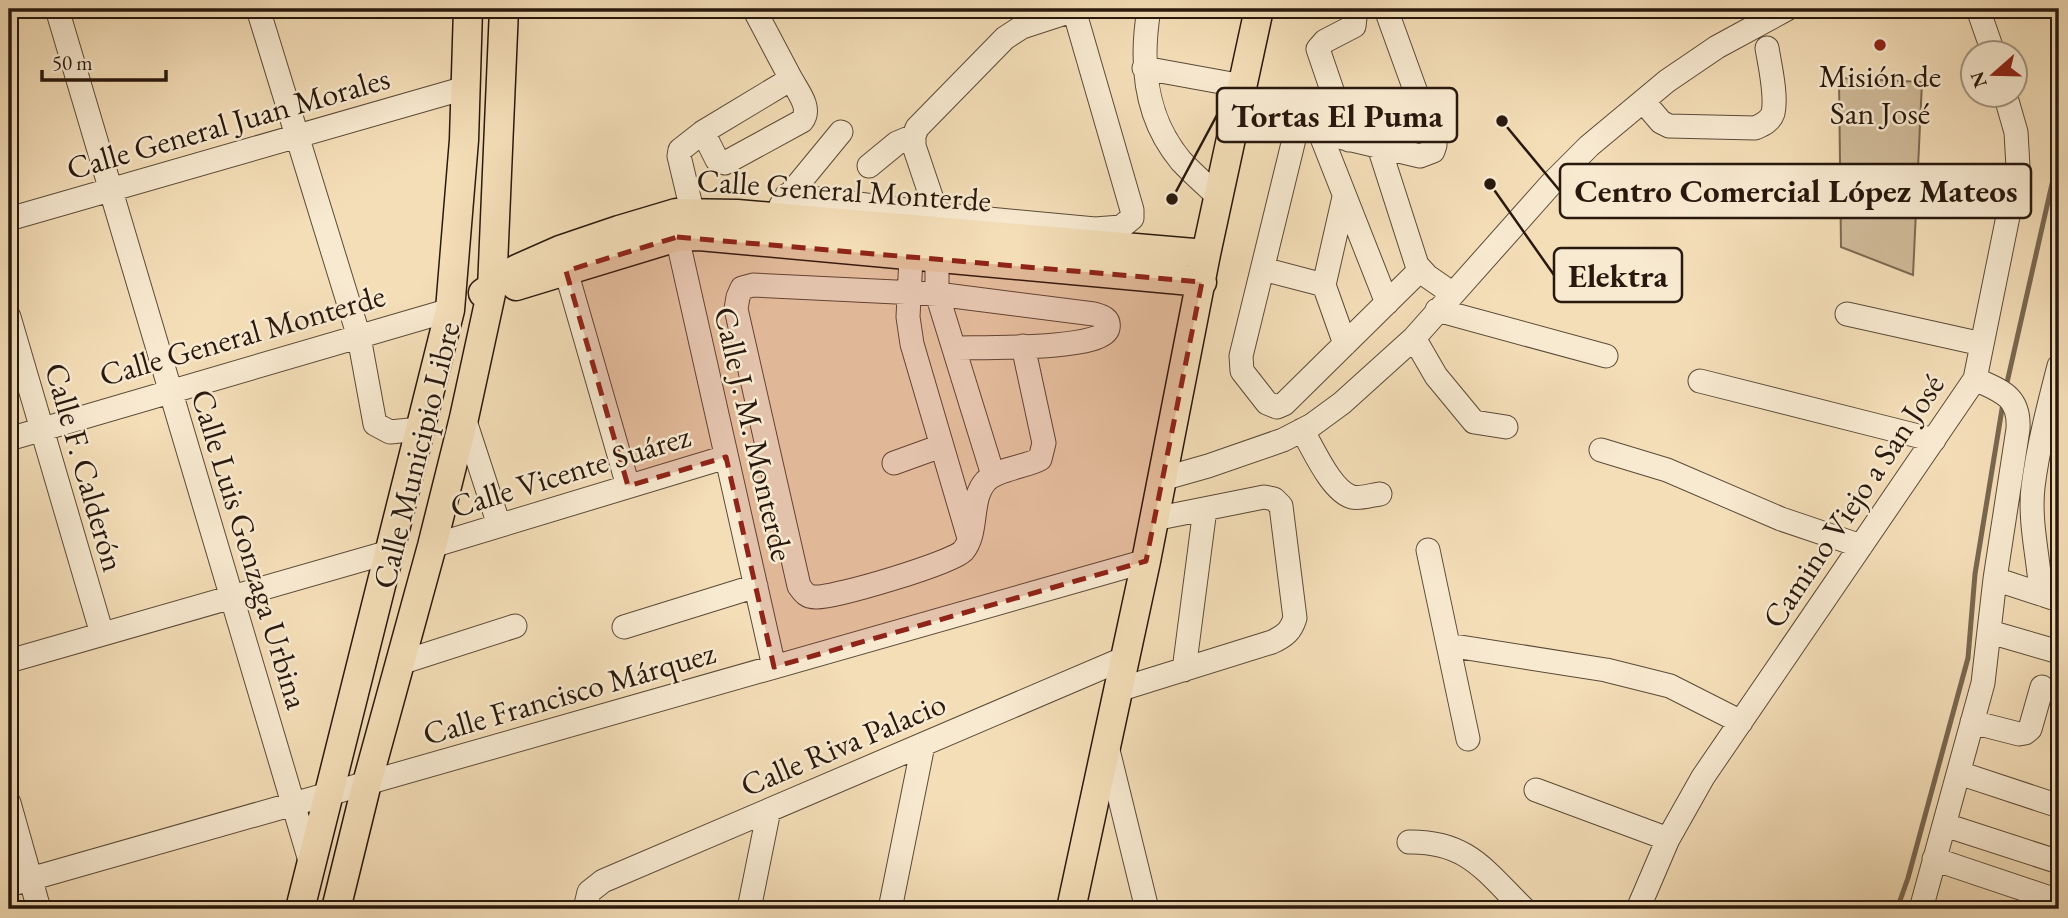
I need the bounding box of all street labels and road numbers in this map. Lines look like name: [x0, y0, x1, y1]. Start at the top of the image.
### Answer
street label: Calle General Juan Morales: [62, 57, 394, 189]
street label: Calle General Monterde: [695, 159, 993, 221]
street label: Calle General Monterde: [94, 274, 390, 396]
street label: Calle J. M. Monterde: [704, 303, 804, 565]
street label: Calle Municipio Libre: [362, 317, 470, 593]
street label: Calle F. Calderón: [35, 358, 135, 576]
street label: Camino Viejo a San José: [1752, 366, 1954, 636]
street label: Calle Luis Gonzaga Urbina: [181, 384, 319, 714]
street label: Calle Vicente Suárez: [445, 415, 695, 527]
street label: Calle Francisco Márquez: [418, 631, 720, 755]
street label: Calle Riva Palacio: [734, 682, 952, 806]

